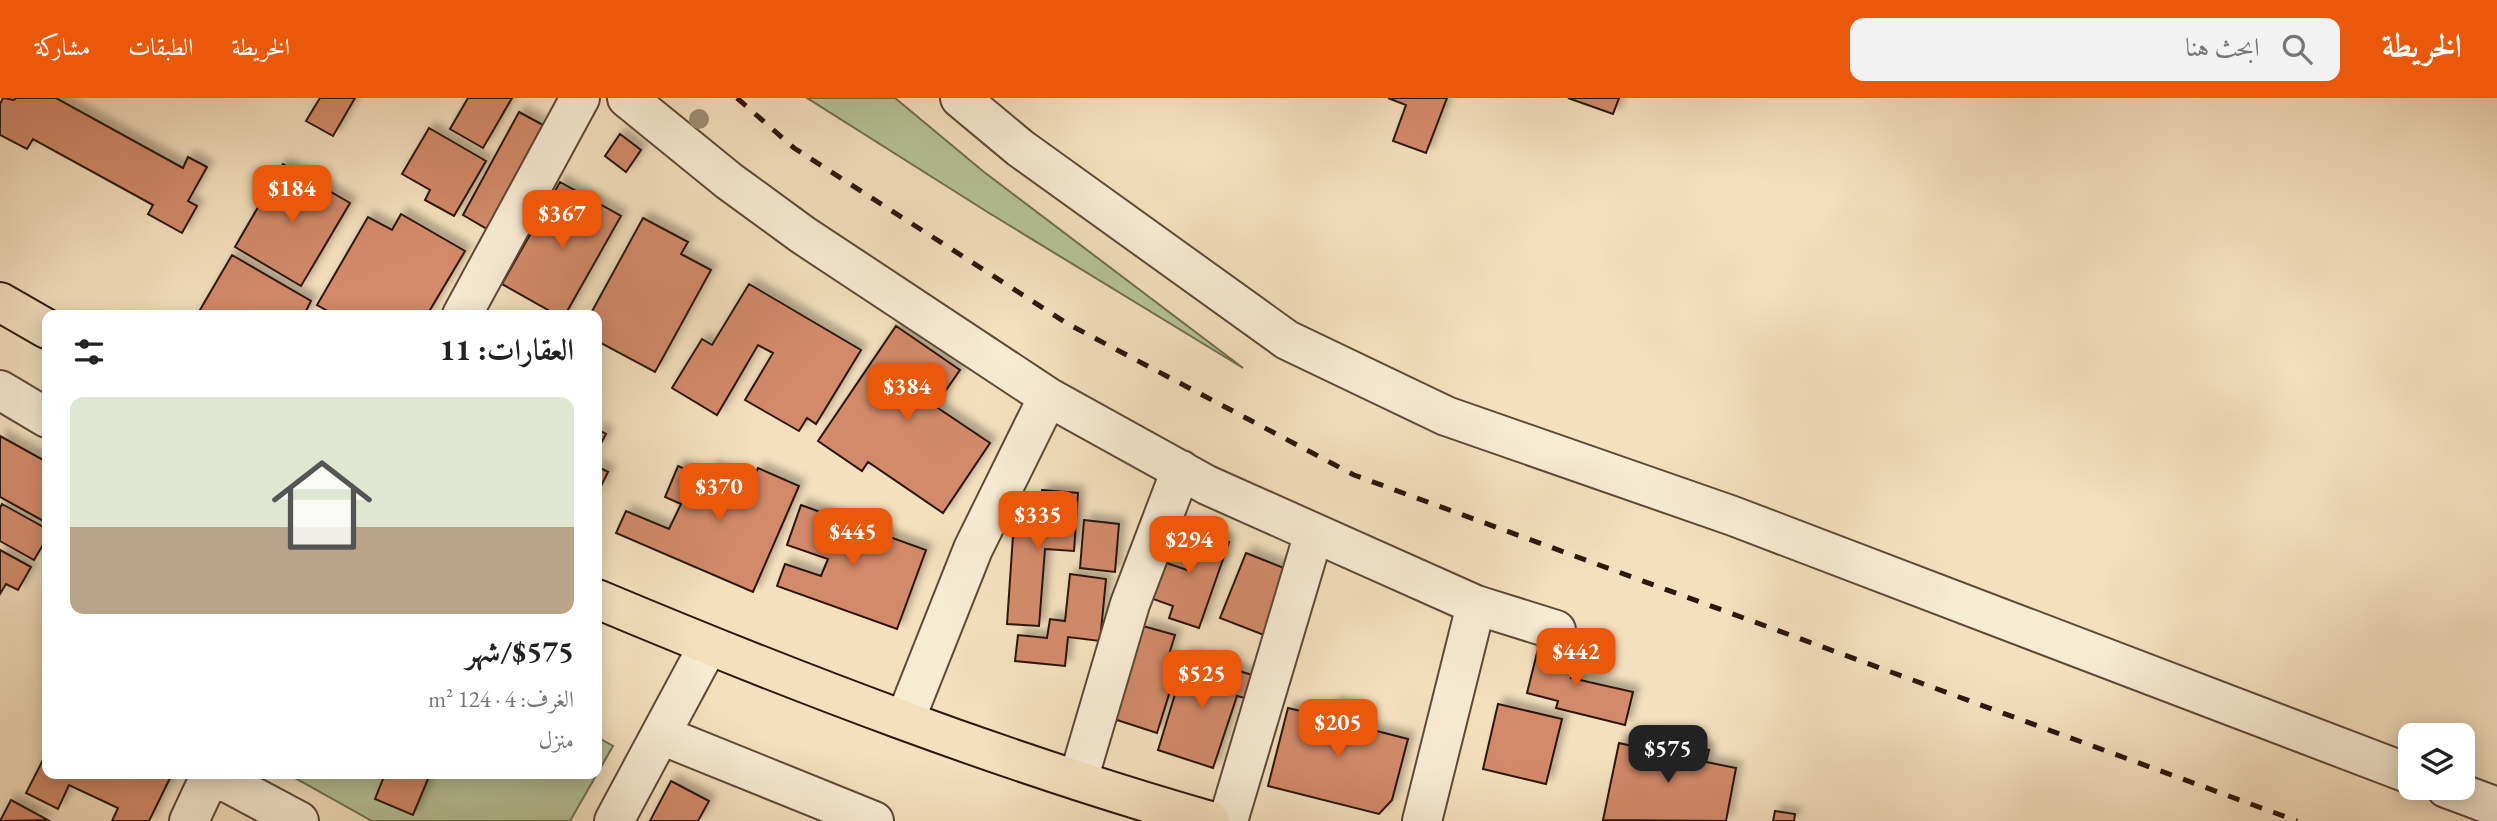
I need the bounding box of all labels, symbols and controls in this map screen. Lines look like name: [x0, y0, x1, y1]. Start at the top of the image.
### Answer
search box: [1850, 18, 2340, 81]
text: الخريطة: [2382, 24, 2462, 67]
text: ابحث هنا: [2185, 30, 2260, 64]
icon: search: [2278, 30, 2316, 68]
text: مشاركة: [35, 31, 90, 62]
text: الطبقات: [128, 31, 194, 62]
text: الخريطة: [232, 31, 290, 62]
pin: $184: [251, 166, 333, 225]
text: $184: [268, 173, 316, 203]
pin: $367: [521, 190, 603, 250]
text: $367: [538, 198, 586, 228]
text: العقارات: 11: [439, 330, 574, 369]
icon: filters: [70, 333, 108, 371]
pin: $384: [866, 364, 948, 423]
text: $384: [883, 371, 931, 401]
icon: home: [259, 442, 385, 568]
pin: $370: [678, 464, 760, 523]
text: $370: [695, 471, 743, 501]
pin: $335: [997, 491, 1079, 551]
text: $335: [1014, 499, 1062, 529]
pin: $445: [812, 508, 894, 568]
text: $445: [829, 516, 877, 546]
pin: $294: [1148, 517, 1230, 576]
text: $294: [1165, 524, 1213, 554]
pin: $442: [1535, 628, 1617, 688]
text: $575/شهر: [466, 632, 574, 671]
text: $442: [1552, 636, 1600, 666]
pin: $525: [1161, 650, 1243, 710]
text: $525: [1178, 658, 1226, 688]
text: الغرف: 4 · 124 m²: [428, 684, 574, 714]
pin: $205: [1297, 700, 1379, 759]
text: $205: [1314, 707, 1362, 737]
map controls: [2398, 723, 2475, 800]
button: layers: [2398, 723, 2475, 800]
text: منزل: [539, 725, 574, 755]
pin: $575: [1627, 726, 1709, 785]
text: $575: [1644, 733, 1692, 763]

